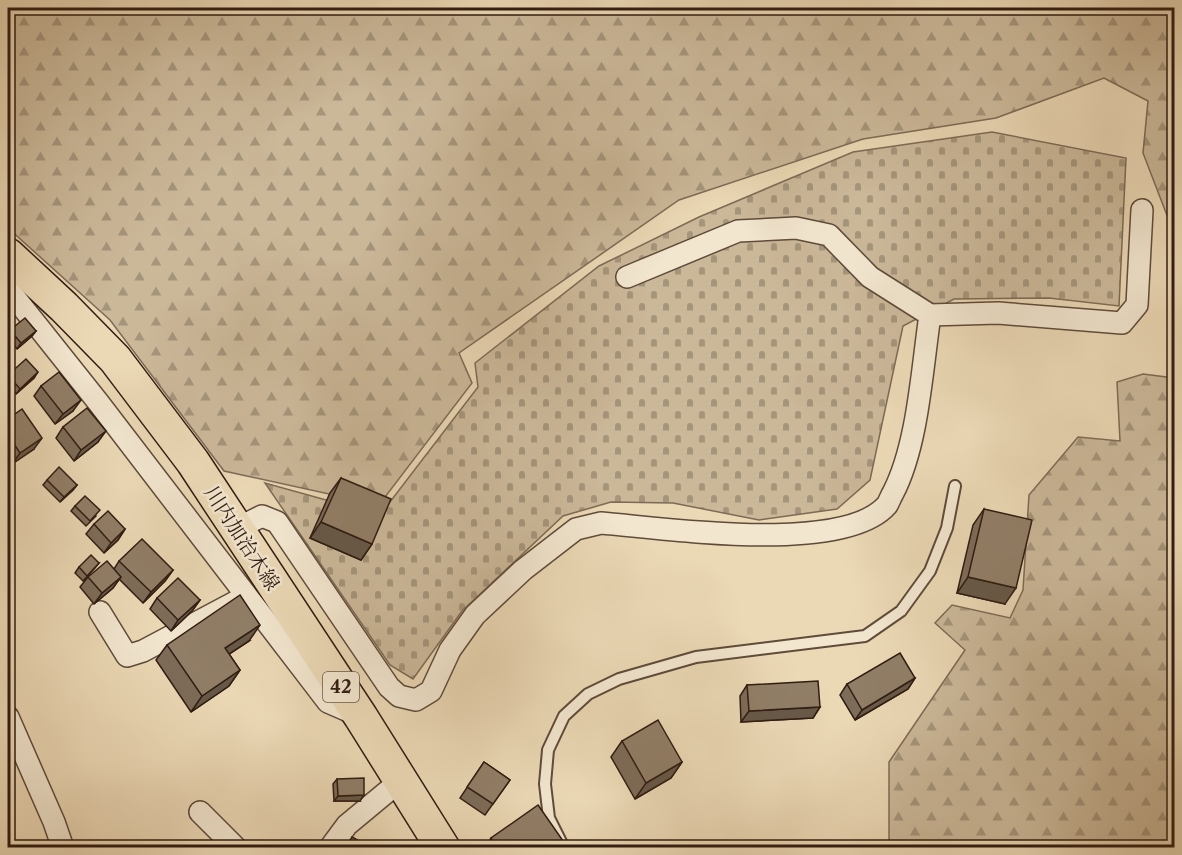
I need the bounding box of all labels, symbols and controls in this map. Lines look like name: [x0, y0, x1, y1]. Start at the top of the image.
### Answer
street label: 川内加治木線: [199, 481, 285, 595]
road number: 42: [323, 672, 359, 702]

